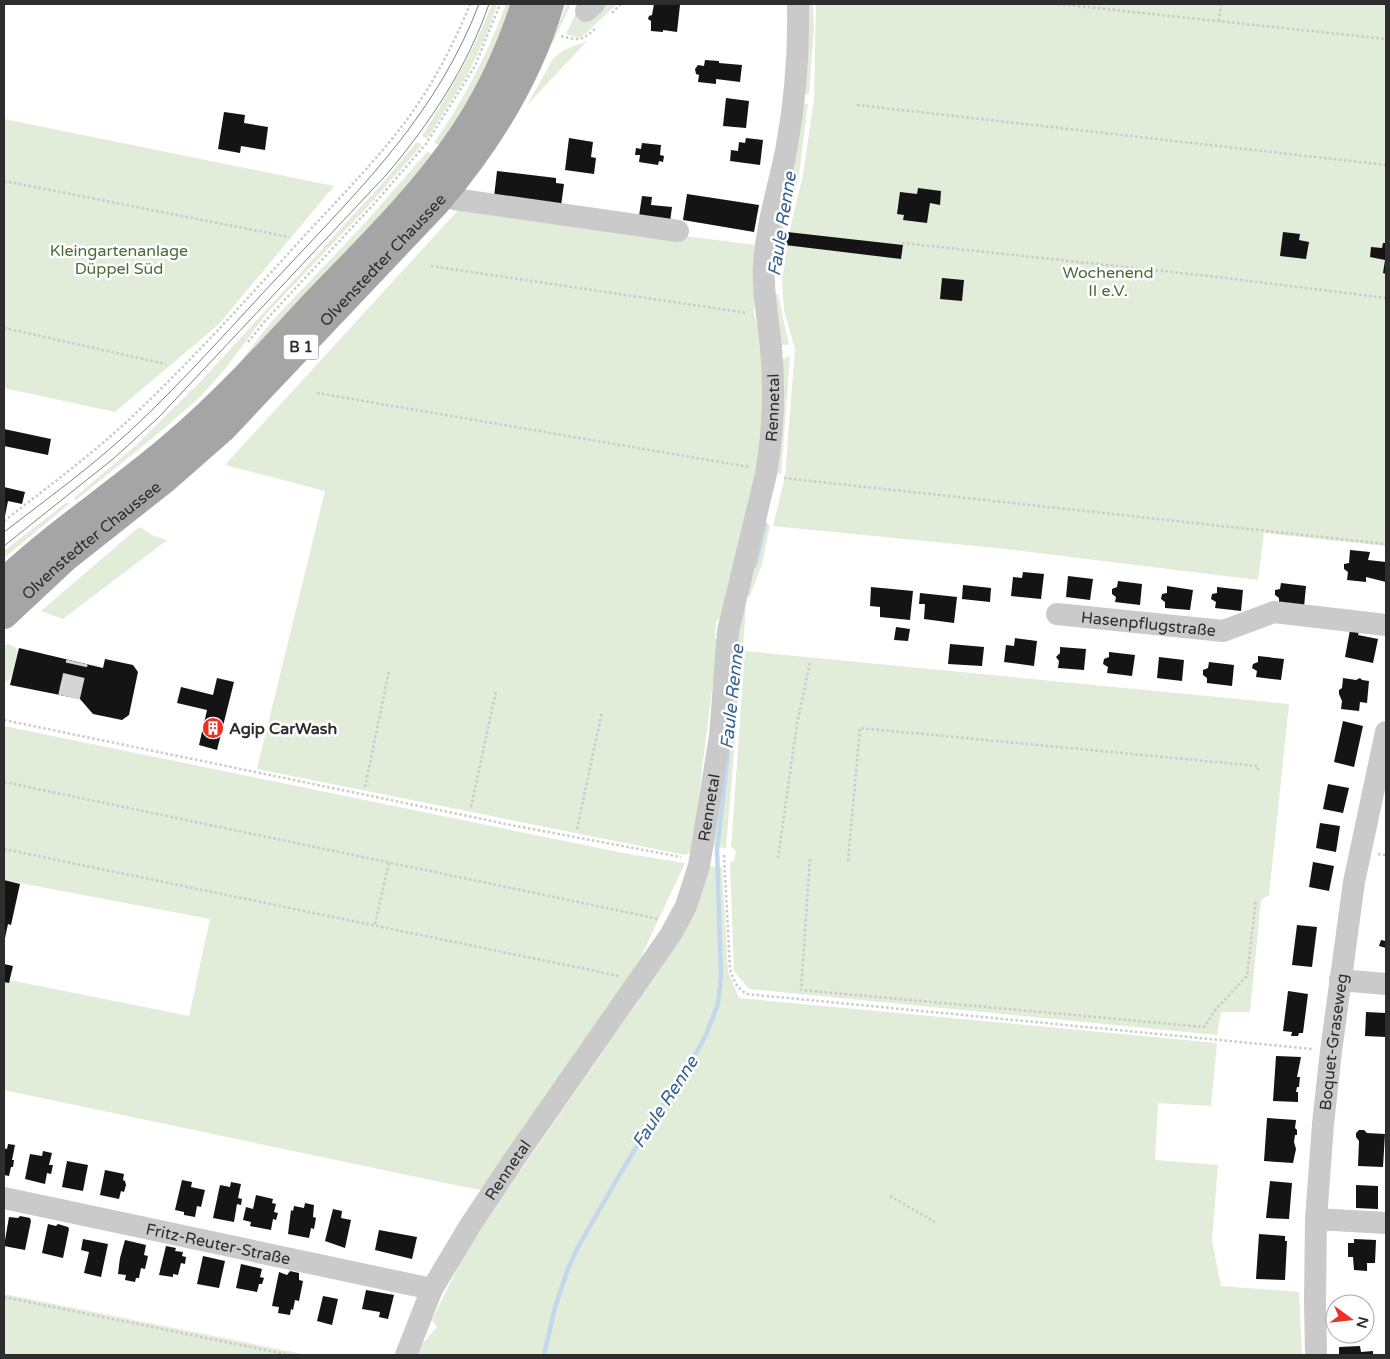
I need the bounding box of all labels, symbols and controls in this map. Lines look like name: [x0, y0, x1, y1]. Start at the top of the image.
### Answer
water label: Faule Renne: [763, 170, 801, 278]
street label: Olvenstedter Chaussee: [316, 190, 451, 331]
park label: Kleingartenanlage Düppel Süd: [50, 241, 188, 279]
park label: Wochenend II e.V.: [1062, 263, 1154, 301]
road number: B 1: [284, 334, 318, 360]
street label: Rennetal: [761, 373, 784, 443]
street label: Olvenstedter Chaussee: [18, 477, 165, 604]
street label: Hasenpflugstraße: [1080, 608, 1217, 641]
water label: Faule Renne: [716, 643, 749, 750]
building icon: Agip CarWash: [201, 716, 225, 740]
place label: Agip CarWash: [229, 719, 337, 739]
street label: Rennetal: [694, 773, 725, 843]
street label: Boquet-Graseweg: [1316, 972, 1352, 1112]
water label: Faule Renne: [627, 1051, 703, 1152]
street label: Rennetal: [481, 1136, 536, 1204]
street label: Fritz-Reuter-Straße: [144, 1219, 292, 1270]
north arrow: [1325, 1294, 1375, 1344]
text: N: [1352, 1315, 1372, 1330]

